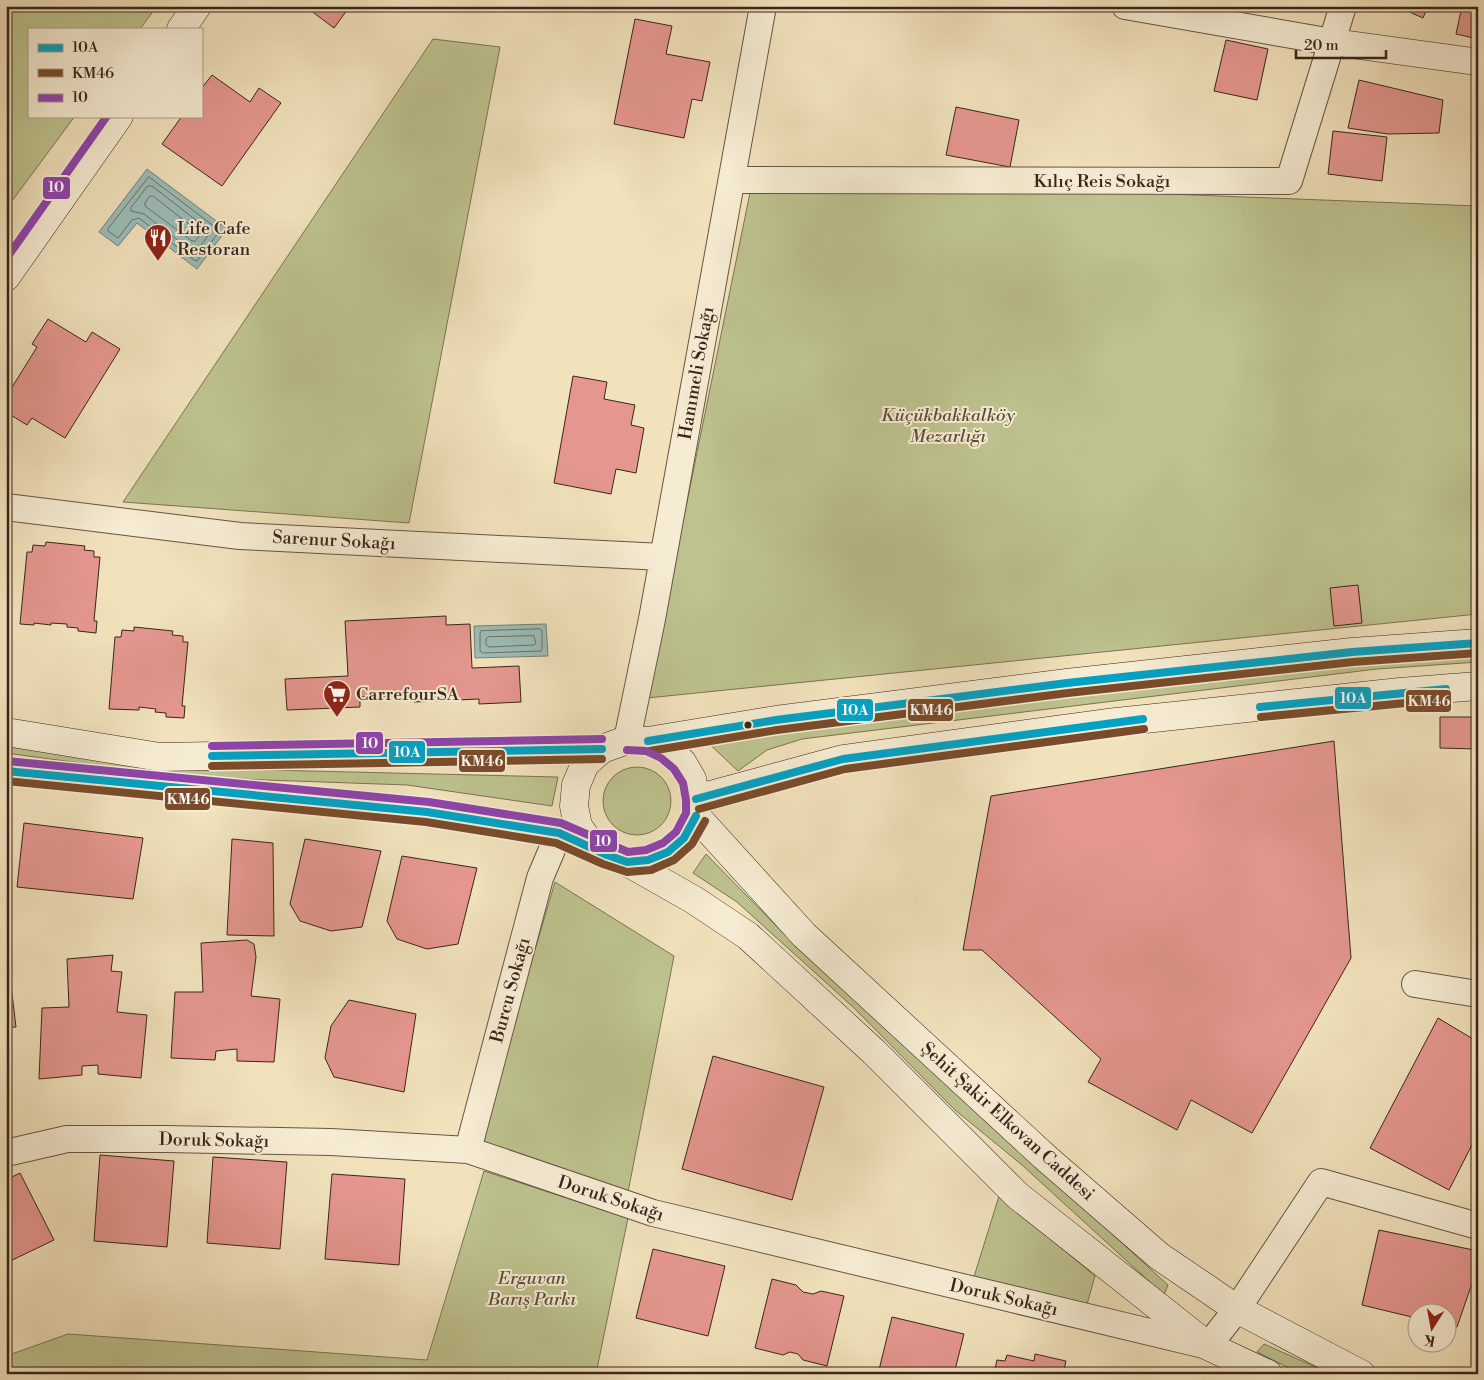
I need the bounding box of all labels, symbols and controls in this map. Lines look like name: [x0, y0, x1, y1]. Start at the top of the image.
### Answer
legend: [28, 28, 202, 118]
scale bar: [1296, 28, 1386, 60]
text: 20 m: [1304, 36, 1339, 55]
text: 10A: [72, 38, 99, 57]
text: KM46: [72, 64, 114, 83]
text: 10: [72, 88, 88, 107]
street label: Kılıç Reis Sokağı: [1034, 170, 1170, 193]
line badge: 10: [42, 176, 71, 200]
text: 10: [48, 179, 64, 197]
place label: Life Cafe Restoran: [177, 217, 251, 261]
restaurant icon: Life Cafe Restoran: [143, 223, 173, 262]
street label: Hanımeli Sokağı: [673, 305, 720, 441]
park label: Küçükbakkalköy Mezarlığı: [881, 404, 1015, 448]
street label: Sarenur Sokağı: [272, 526, 396, 555]
supermarket icon: CarrefourSA: [322, 679, 352, 718]
place label: CarrefourSA: [356, 683, 460, 706]
line badge: 10A: [1334, 686, 1372, 710]
line badge: KM46: [1405, 689, 1452, 713]
text: 10A: [1340, 690, 1367, 708]
text: KM46: [1408, 693, 1450, 711]
line badge: 10A: [836, 698, 874, 722]
line badge: KM46: [907, 698, 954, 722]
text: 10A: [842, 702, 869, 720]
text: KM46: [910, 702, 952, 720]
unlabelled marker: [743, 720, 753, 730]
line badge: 10: [355, 731, 384, 755]
text: 10: [362, 735, 378, 753]
line badge: 10A: [388, 740, 426, 764]
text: 10A: [394, 744, 421, 762]
line badge: KM46: [458, 749, 506, 773]
text: KM46: [461, 753, 503, 771]
line badge: KM46: [164, 787, 211, 811]
text: KM46: [167, 791, 209, 809]
line badge: 10: [589, 829, 618, 853]
text: 10: [595, 833, 611, 851]
street label: Burcu Sokağı: [485, 935, 536, 1046]
street label: Şehit Şakir Elkovan Caddesi: [916, 1037, 1099, 1206]
street label: Doruk Sokağı: [159, 1128, 270, 1153]
street label: Doruk Sokağı: [555, 1170, 667, 1227]
park label: Erguvan Barış Parkı: [487, 1267, 577, 1311]
street label: Doruk Sokağı: [947, 1274, 1060, 1321]
north arrow: [1406, 1302, 1456, 1352]
text: K: [1422, 1330, 1437, 1350]

